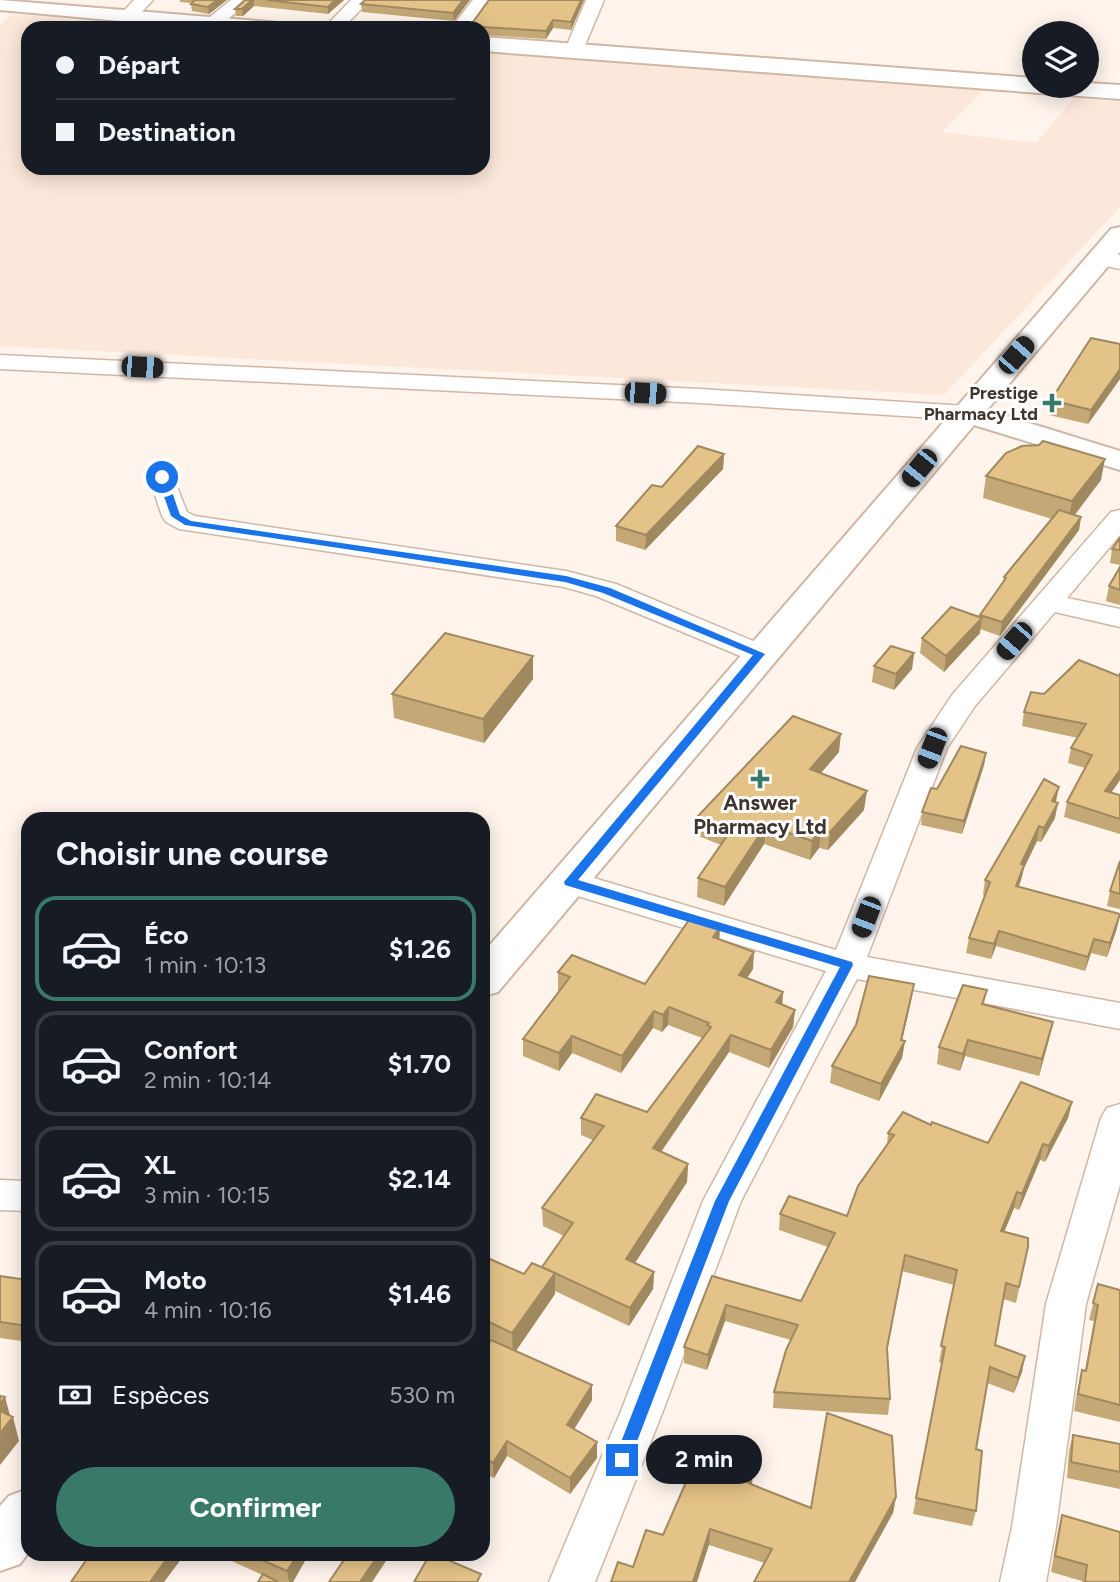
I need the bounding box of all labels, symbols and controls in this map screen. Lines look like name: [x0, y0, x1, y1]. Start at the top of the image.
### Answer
map controls: [1022, 21, 1099, 98]
button: layers: [1022, 21, 1099, 98]
text: Départ: [98, 49, 180, 81]
text: Destination: [98, 116, 236, 148]
car: [995, 332, 1038, 378]
car: [121, 355, 164, 379]
car: [624, 381, 667, 405]
place label: Prestige Pharmacy Ltd: [924, 382, 1038, 425]
marker: Prestige Pharmacy Ltd: [1044, 395, 1060, 411]
car: [898, 445, 941, 491]
route start: [146, 461, 178, 493]
car: [993, 618, 1036, 664]
car: [915, 725, 950, 771]
marker: Answer Pharmacy Ltd: [752, 771, 768, 787]
place label: Answer Pharmacy Ltd: [693, 790, 827, 839]
text: Choisir une course: [56, 835, 328, 873]
car: [849, 894, 884, 940]
icon: car: [60, 917, 123, 980]
text: Éco: [144, 919, 189, 951]
text: $1.26: [389, 933, 451, 965]
text: 1 min · 10:13: [144, 951, 266, 979]
icon: car: [60, 1032, 123, 1095]
text: Confort: [144, 1034, 238, 1066]
text: $1.70: [388, 1048, 451, 1080]
text: 2 min · 10:14: [144, 1066, 271, 1094]
icon: car: [60, 1147, 123, 1210]
text: XL: [144, 1149, 176, 1181]
text: $2.14: [388, 1163, 451, 1195]
text: 3 min · 10:15: [144, 1181, 270, 1209]
icon: car: [60, 1262, 123, 1325]
text: Moto: [144, 1264, 207, 1296]
text: $1.46: [388, 1278, 451, 1310]
text: 4 min · 10:16: [144, 1296, 272, 1324]
icon: cash: [56, 1376, 94, 1414]
text: Espèces: [112, 1379, 209, 1411]
text: 530 m: [389, 1381, 455, 1409]
callout: 2 min: [646, 1436, 762, 1484]
route end: [606, 1444, 638, 1476]
text: 2 min: [675, 1445, 733, 1473]
button: Confirmer: [56, 1467, 455, 1547]

